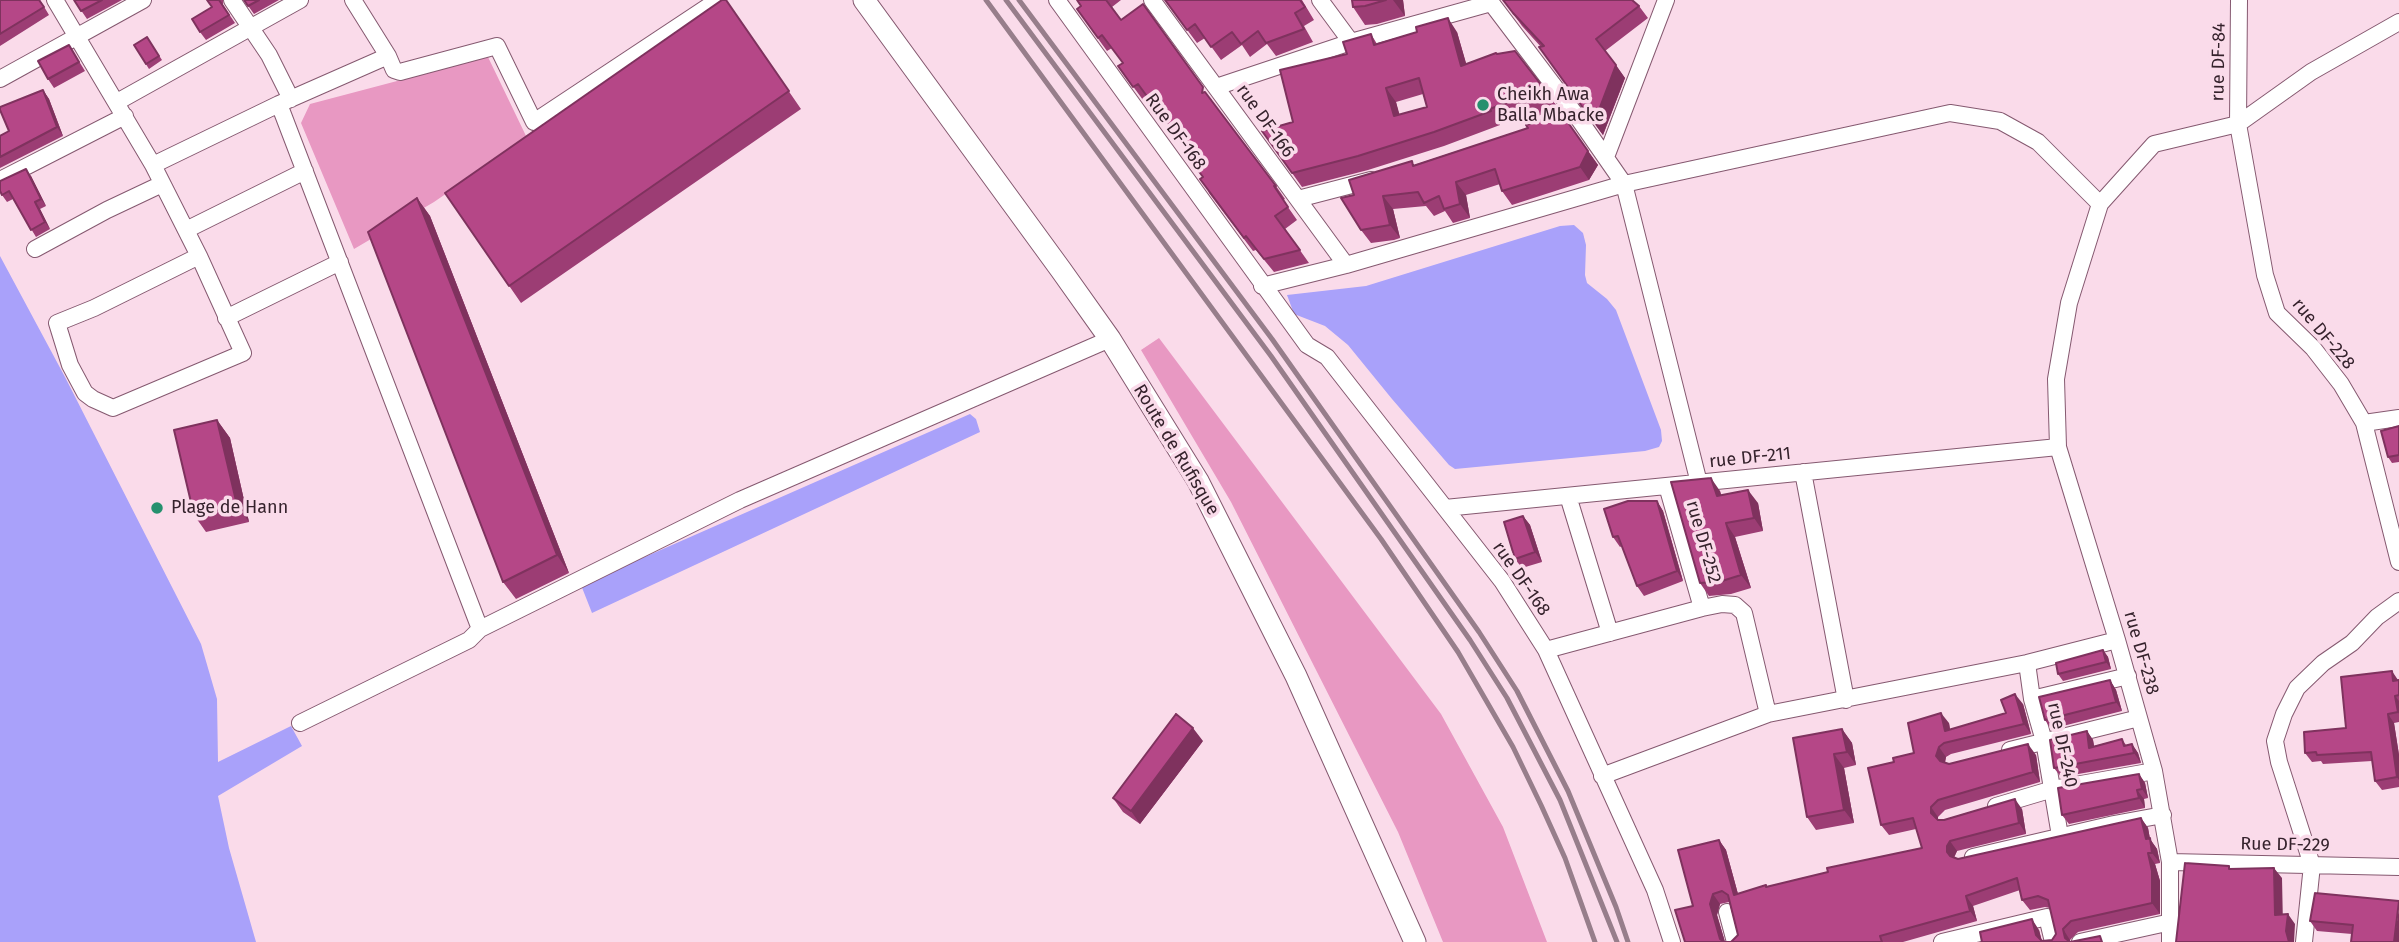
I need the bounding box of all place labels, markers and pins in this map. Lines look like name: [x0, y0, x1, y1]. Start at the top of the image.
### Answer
place label: Cheikh Awa Balla Mbacke: [1497, 84, 1604, 126]
marker: Cheikh Awa Balla Mbacke: [1475, 97, 1491, 113]
place label: Plage de Hann: [171, 497, 288, 519]
marker: Plage de Hann: [149, 500, 165, 516]

